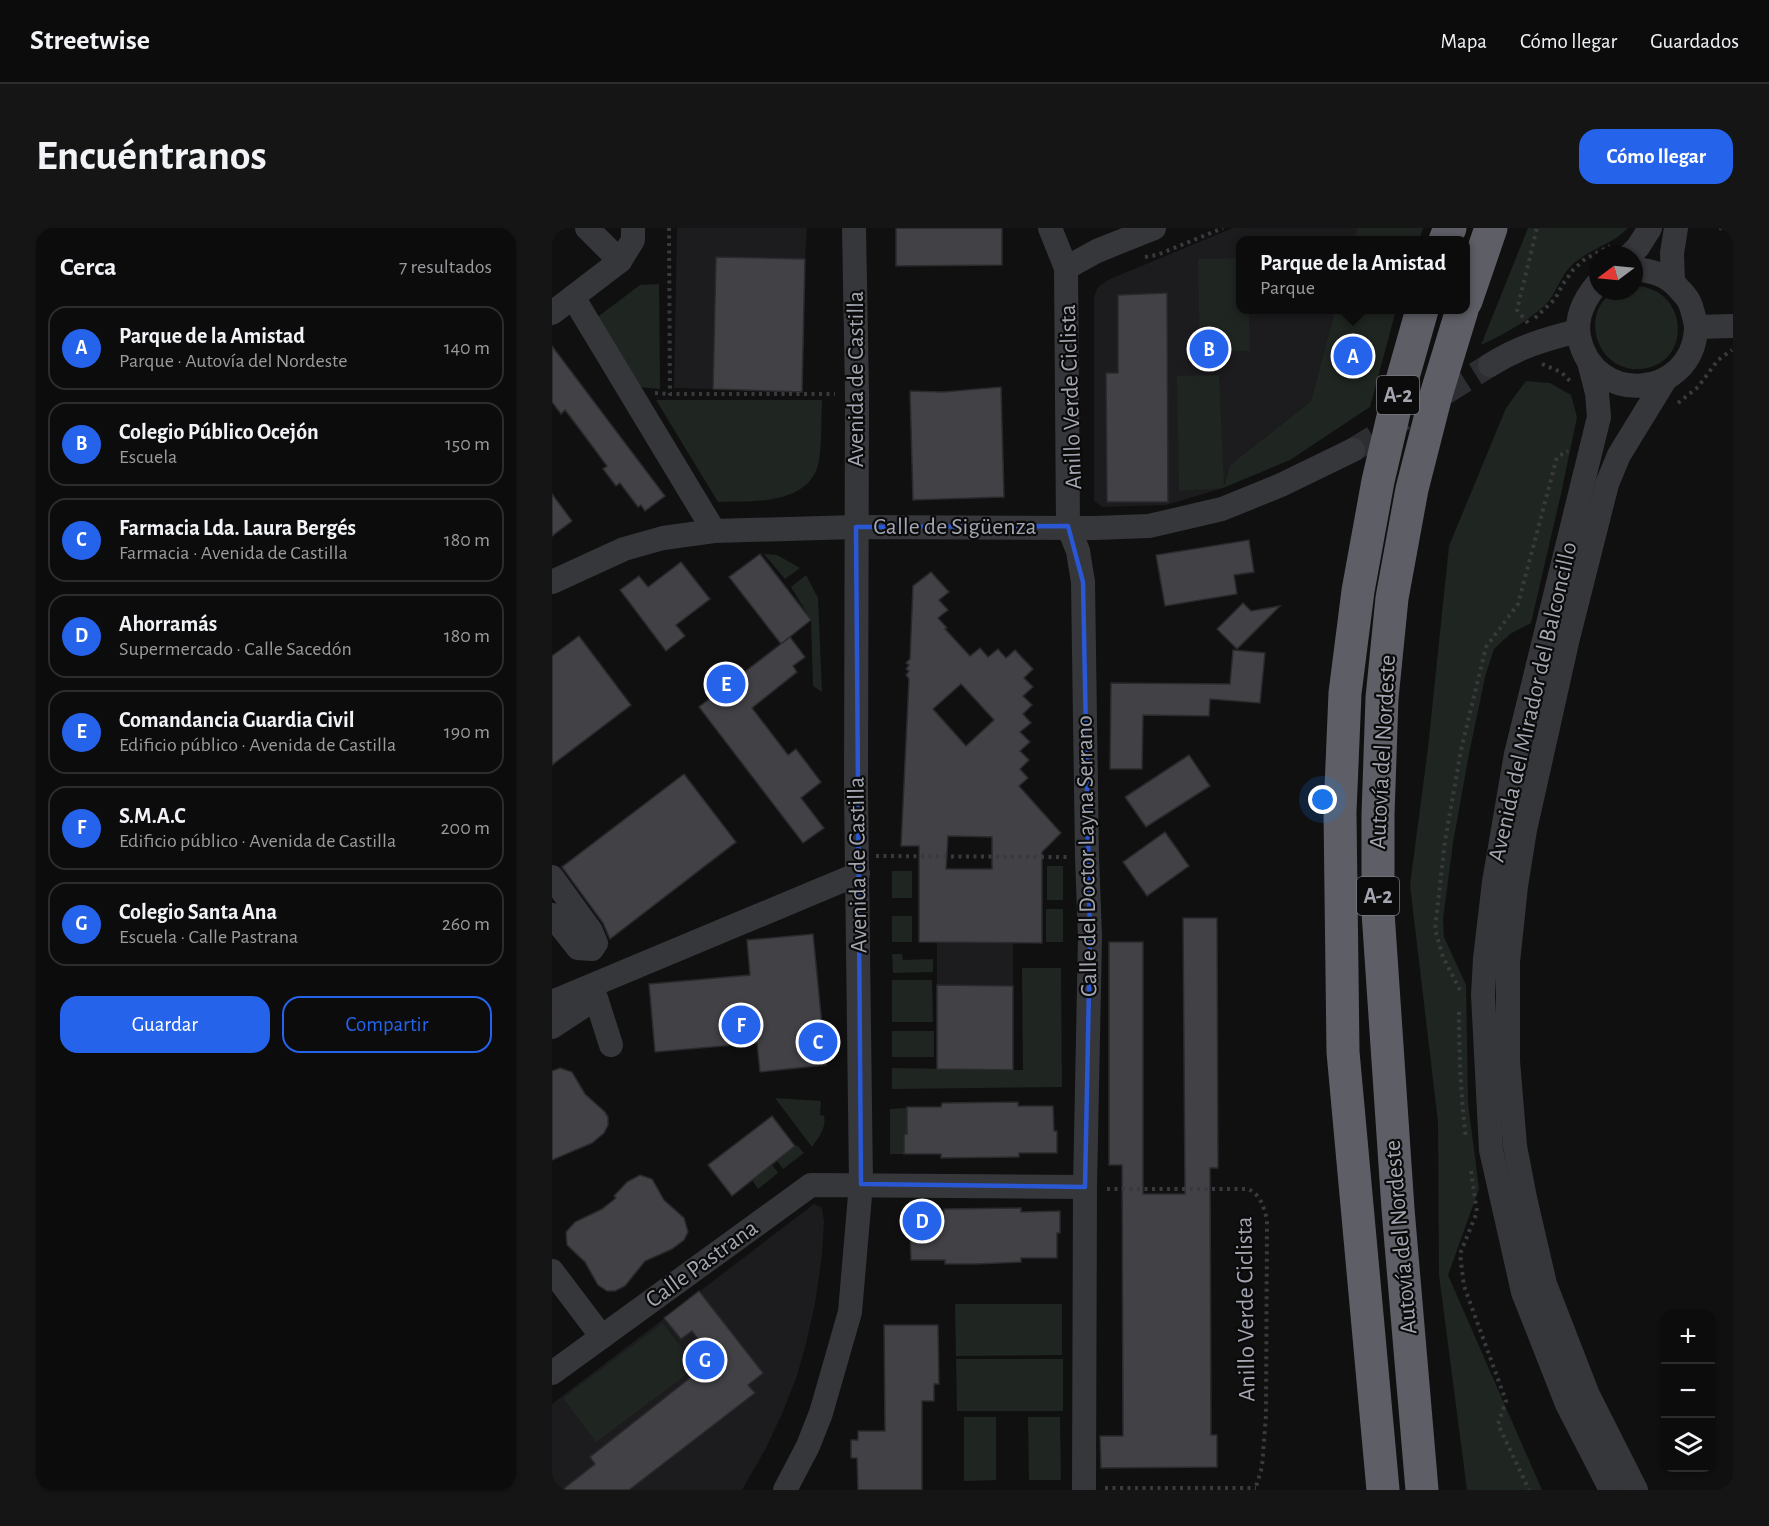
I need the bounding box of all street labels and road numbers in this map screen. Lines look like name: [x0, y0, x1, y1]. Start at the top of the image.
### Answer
street label: Avenida de Castilla: [844, 291, 868, 467]
street label: Anillo Verde Ciclista: [1056, 304, 1086, 490]
road number: A-2: [1377, 376, 1419, 414]
street label: Calle de Sigüenza: [873, 515, 1037, 539]
street label: Avenida del Mirador del Balconcillo: [1484, 540, 1582, 864]
street label: Autovía del Nordeste: [1366, 654, 1400, 850]
street label: Calle del Doctor Layna Serrano: [1073, 715, 1101, 997]
street label: Avenida de Castilla: [844, 777, 872, 953]
road number: A-2: [1357, 877, 1399, 915]
street label: Autovía del Nordeste: [1381, 1139, 1421, 1335]
street label: Calle Pastrana: [642, 1216, 762, 1312]
street label: Anillo Verde Ciclista: [1232, 1216, 1260, 1402]

